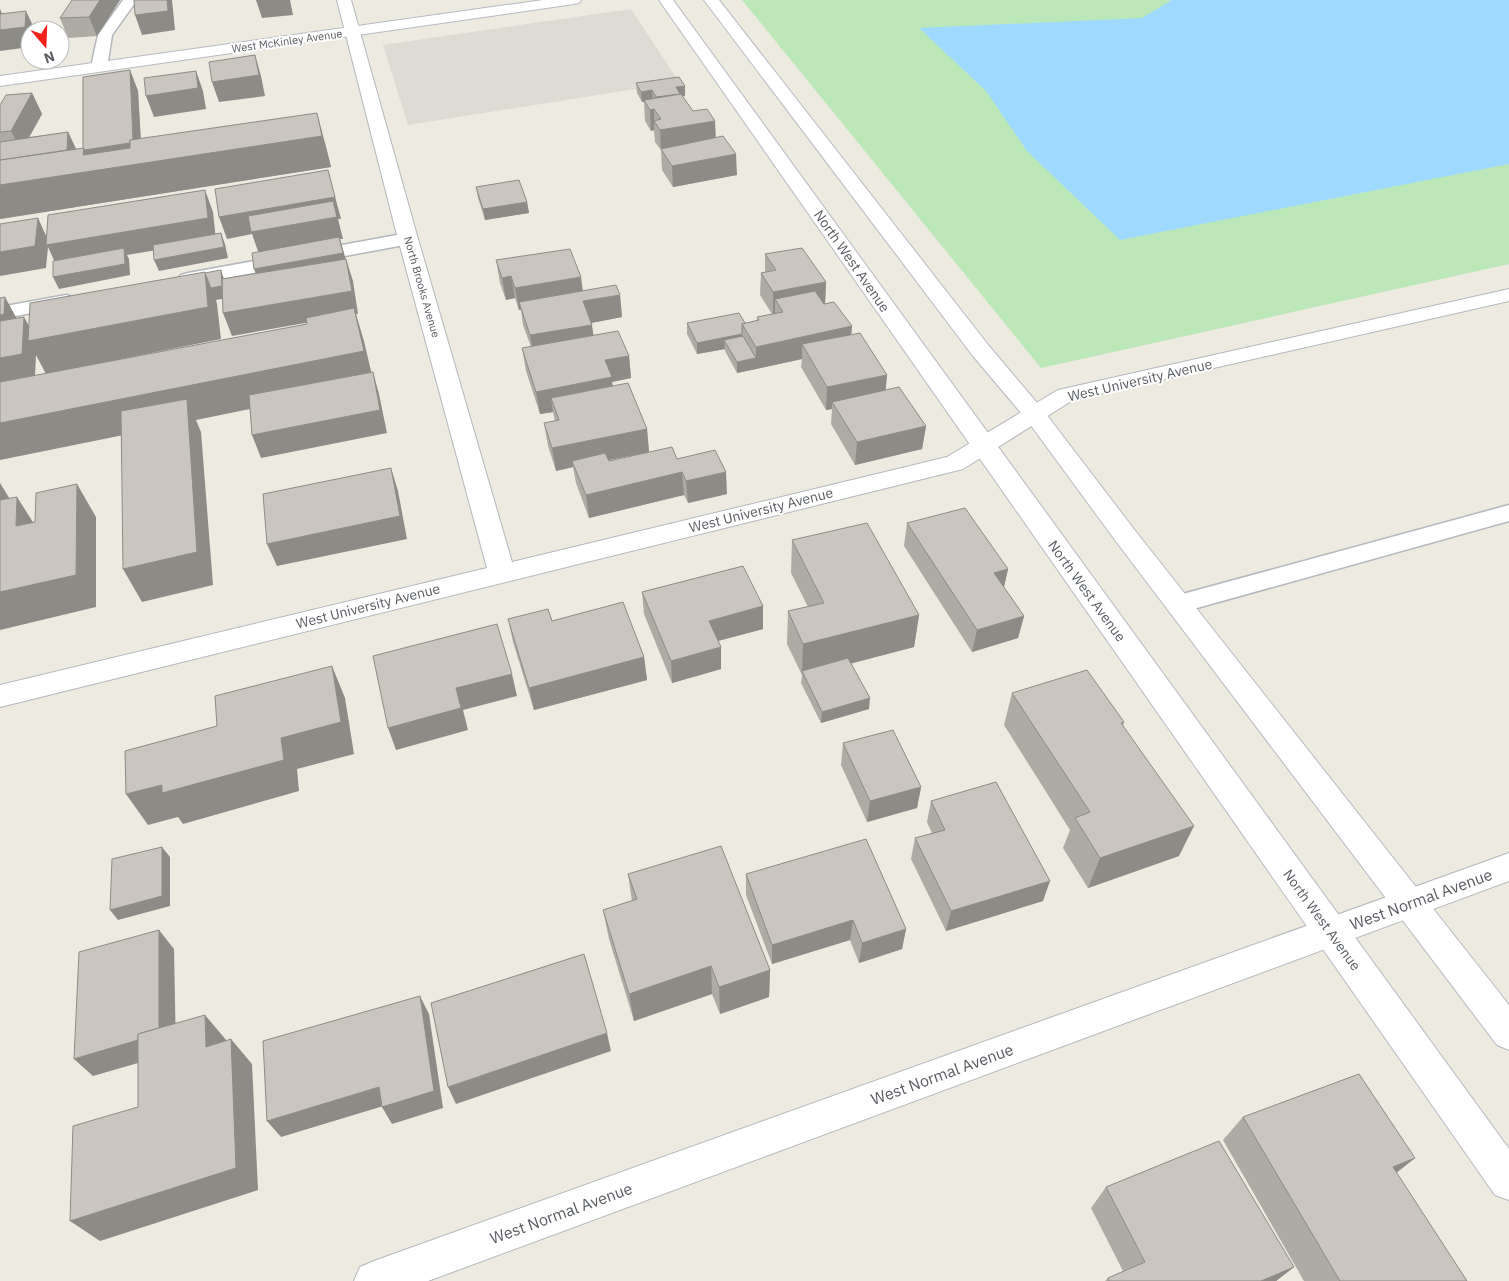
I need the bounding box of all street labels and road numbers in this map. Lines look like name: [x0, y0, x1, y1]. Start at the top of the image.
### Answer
street label: West McKinley Avenue: [231, 26, 343, 56]
street label: North West Avenue: [810, 206, 894, 316]
street label: North Brooks Avenue: [401, 235, 443, 339]
street label: West University Avenue: [1066, 355, 1214, 405]
street label: West University Avenue: [687, 483, 835, 537]
street label: North West Avenue: [1044, 537, 1130, 645]
street label: West University Avenue: [294, 579, 442, 633]
street label: West Normal Avenue: [1347, 864, 1495, 934]
street label: North West Avenue: [1279, 866, 1365, 974]
street label: West Normal Avenue: [868, 1039, 1016, 1109]
street label: West Normal Avenue: [487, 1178, 635, 1248]

